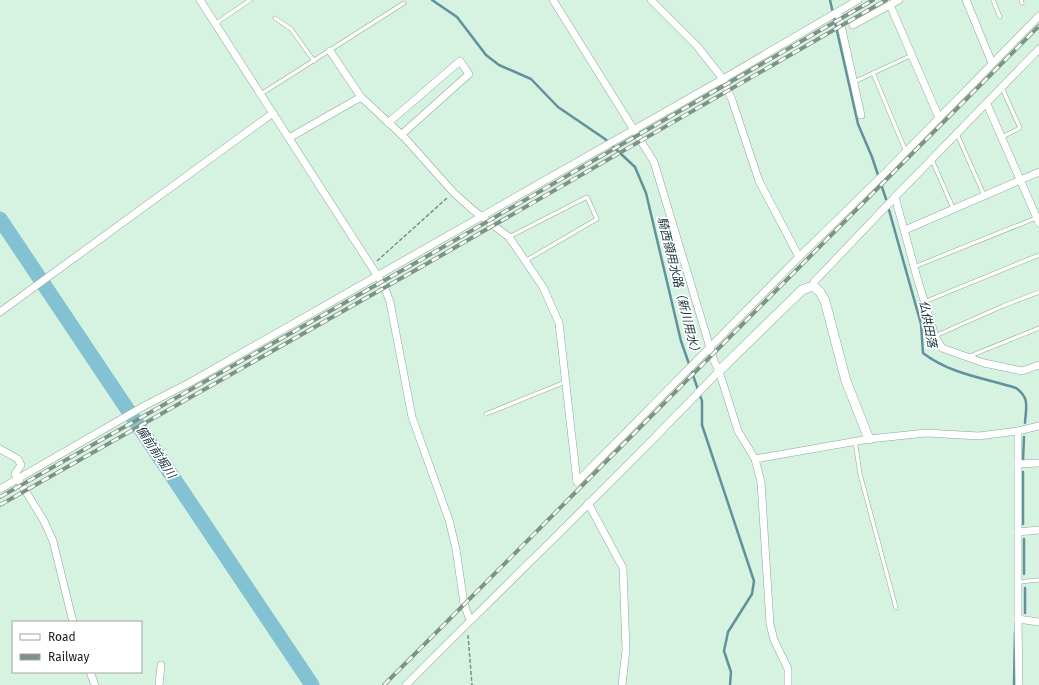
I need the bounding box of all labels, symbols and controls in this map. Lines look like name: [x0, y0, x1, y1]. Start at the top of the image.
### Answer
water label: 騎西領用水路（新川用水）: [655, 215, 703, 359]
water label: 仏供田落: [917, 299, 940, 351]
water label: 備前前堀川: [133, 423, 180, 482]
legend: [12, 621, 142, 673]
text: Road: [48, 630, 76, 644]
text: Railway: [48, 650, 89, 664]

